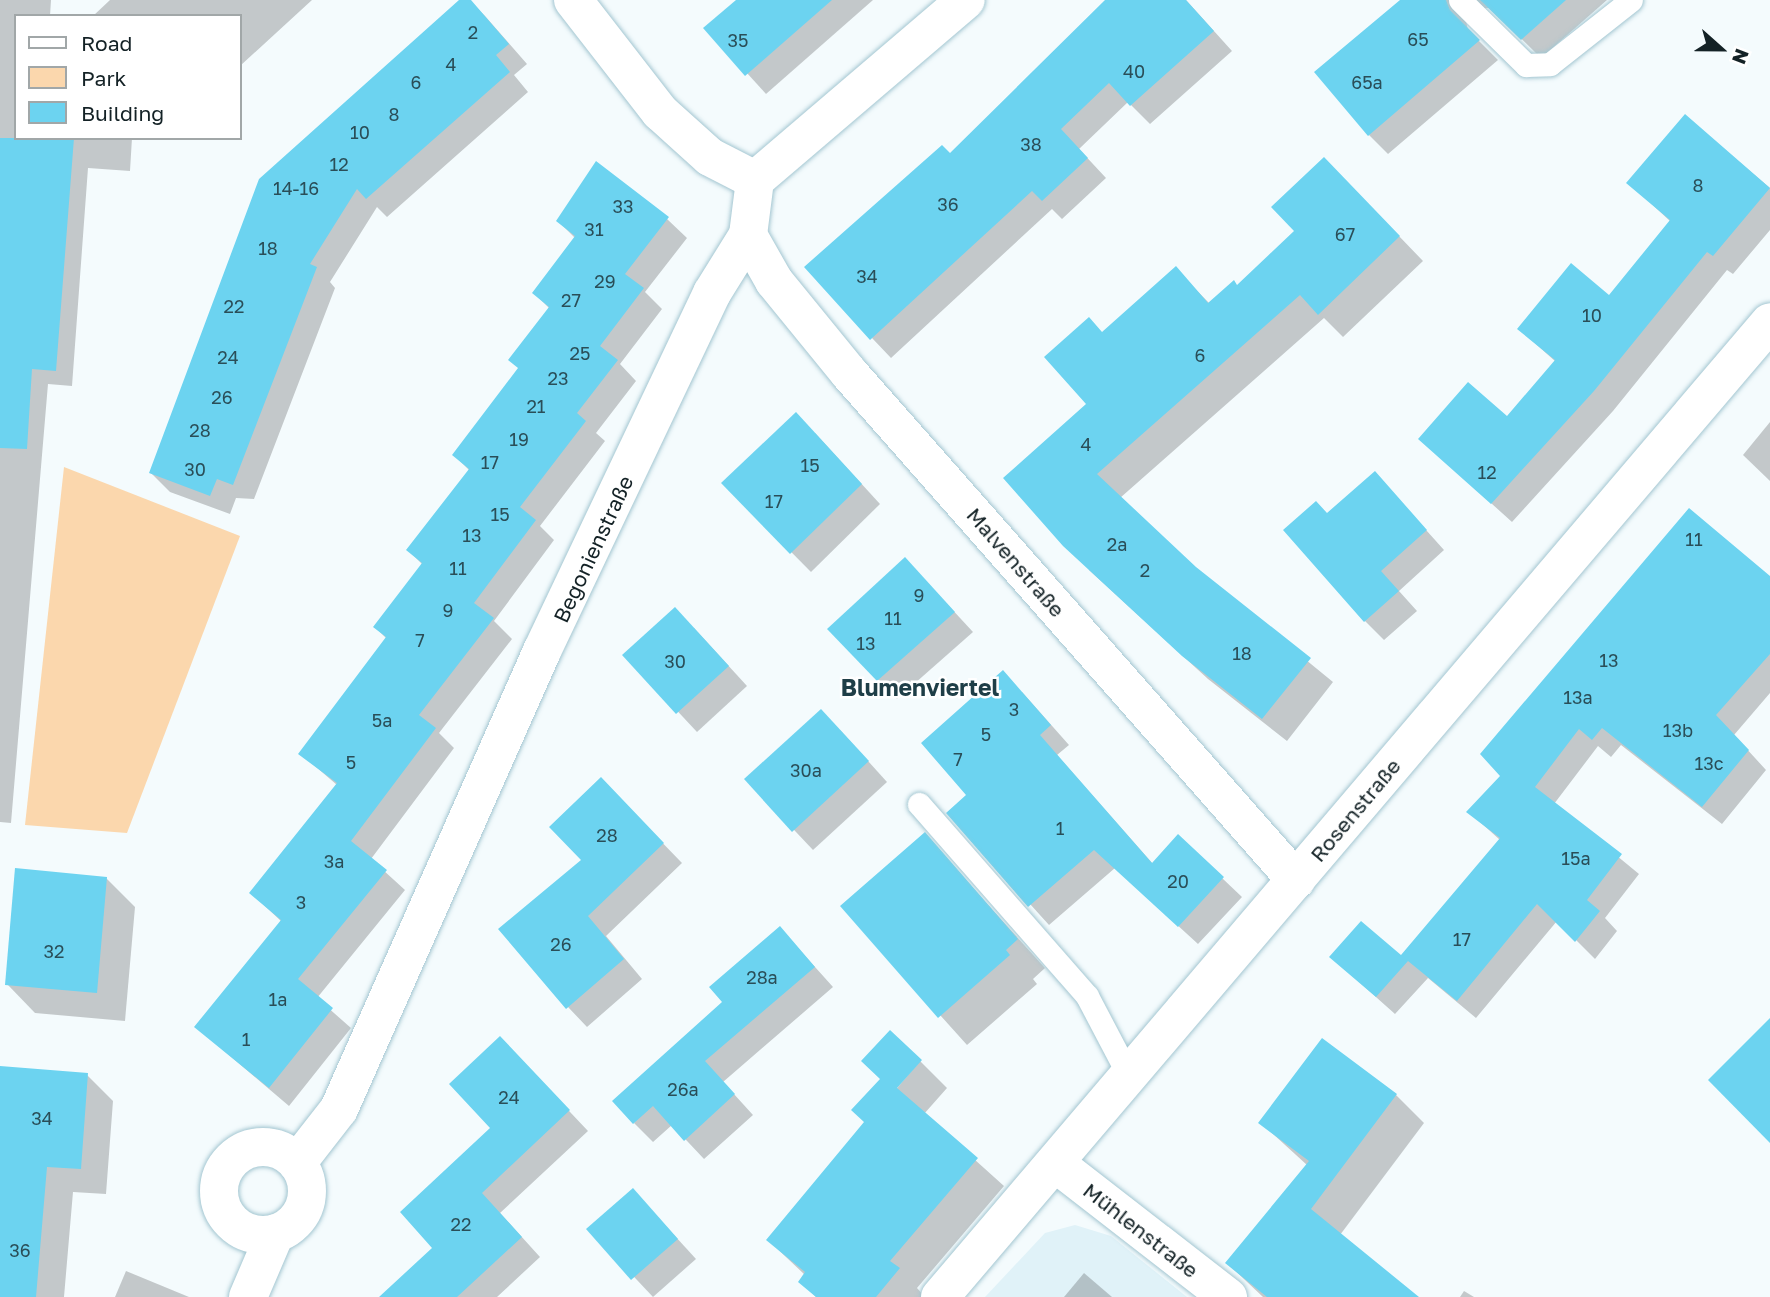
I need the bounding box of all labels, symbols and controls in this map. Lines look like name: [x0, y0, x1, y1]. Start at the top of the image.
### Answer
legend: [14, 14, 242, 140]
north arrow: [1686, 14, 1756, 84]
house number: 2: [468, 21, 478, 43]
house number: 65: [1407, 28, 1429, 50]
house number: 35: [728, 29, 748, 51]
text: Road: [81, 30, 132, 56]
text: N: [1728, 46, 1754, 68]
house number: 4: [446, 53, 456, 75]
house number: 40: [1123, 60, 1145, 82]
text: Park: [81, 65, 126, 91]
house number: 6: [411, 71, 421, 93]
house number: 65a: [1351, 71, 1383, 93]
text: Building: [81, 100, 164, 126]
house number: 8: [389, 103, 399, 125]
house number: 10: [350, 121, 370, 143]
house number: 38: [1020, 133, 1042, 155]
house number: 12: [329, 153, 349, 175]
house number: 8: [1693, 174, 1703, 196]
house number: 14-16: [273, 177, 319, 199]
house number: 36: [937, 193, 959, 215]
house number: 33: [612, 195, 634, 217]
house number: 31: [584, 218, 604, 240]
house number: 67: [1335, 223, 1355, 245]
house number: 18: [258, 237, 278, 259]
house number: 34: [856, 265, 878, 287]
house number: 29: [594, 270, 616, 292]
house number: 27: [561, 289, 581, 311]
house number: 22: [224, 295, 244, 317]
house number: 10: [1582, 304, 1602, 326]
house number: 25: [570, 342, 590, 364]
house number: 6: [1195, 344, 1205, 366]
house number: 24: [217, 346, 239, 368]
house number: 23: [548, 367, 568, 389]
house number: 26: [211, 386, 233, 408]
house number: 21: [526, 395, 546, 417]
house number: 28: [189, 419, 211, 441]
house number: 19: [509, 428, 529, 450]
house number: 4: [1081, 433, 1091, 455]
house number: 17: [481, 451, 499, 473]
house number: 15: [800, 454, 820, 476]
house number: 30: [184, 458, 206, 480]
house number: 12: [1477, 461, 1497, 483]
street label: Begonienstraße: [548, 472, 638, 626]
house number: 17: [765, 490, 783, 512]
street label: Malvenstraße: [962, 502, 1070, 622]
house number: 15: [490, 503, 510, 525]
house number: 13: [462, 524, 482, 546]
house number: 11: [1685, 528, 1703, 550]
house number: 2a: [1107, 533, 1127, 555]
house number: 11: [449, 557, 467, 579]
house number: 2: [1140, 559, 1150, 581]
house number: 9: [914, 584, 924, 606]
house number: 9: [443, 599, 453, 621]
house number: 11: [884, 607, 902, 629]
house number: 7: [415, 629, 425, 651]
house number: 13: [856, 632, 876, 654]
house number: 18: [1232, 642, 1252, 664]
house number: 13: [1599, 649, 1619, 671]
house number: 30: [664, 650, 686, 672]
district label: Blumenviertel: [841, 673, 999, 701]
house number: 13a: [1563, 686, 1593, 708]
house number: 3: [1009, 698, 1019, 720]
house number: 5a: [372, 709, 392, 731]
house number: 13b: [1663, 719, 1693, 741]
house number: 5: [981, 723, 991, 745]
house number: 7: [953, 748, 963, 770]
house number: 5: [346, 751, 356, 773]
house number: 13c: [1694, 752, 1724, 774]
street label: Rosenstraße: [1305, 753, 1405, 867]
house number: 30a: [790, 759, 822, 781]
house number: 1: [1056, 817, 1064, 839]
house number: 28: [596, 824, 618, 846]
house number: 15a: [1561, 847, 1591, 869]
house number: 3a: [324, 850, 344, 872]
house number: 20: [1167, 870, 1189, 892]
house number: 3: [296, 891, 306, 913]
house number: 17: [1453, 928, 1471, 950]
house number: 26: [550, 933, 572, 955]
house number: 32: [44, 940, 64, 962]
house number: 28a: [746, 966, 778, 988]
house number: 1a: [269, 988, 287, 1010]
house number: 1: [242, 1028, 250, 1050]
house number: 26a: [667, 1078, 699, 1100]
house number: 24: [498, 1086, 520, 1108]
house number: 34: [31, 1107, 53, 1129]
street label: Mühlenstraße: [1078, 1177, 1204, 1283]
house number: 22: [451, 1213, 471, 1235]
house number: 36: [9, 1239, 31, 1261]

